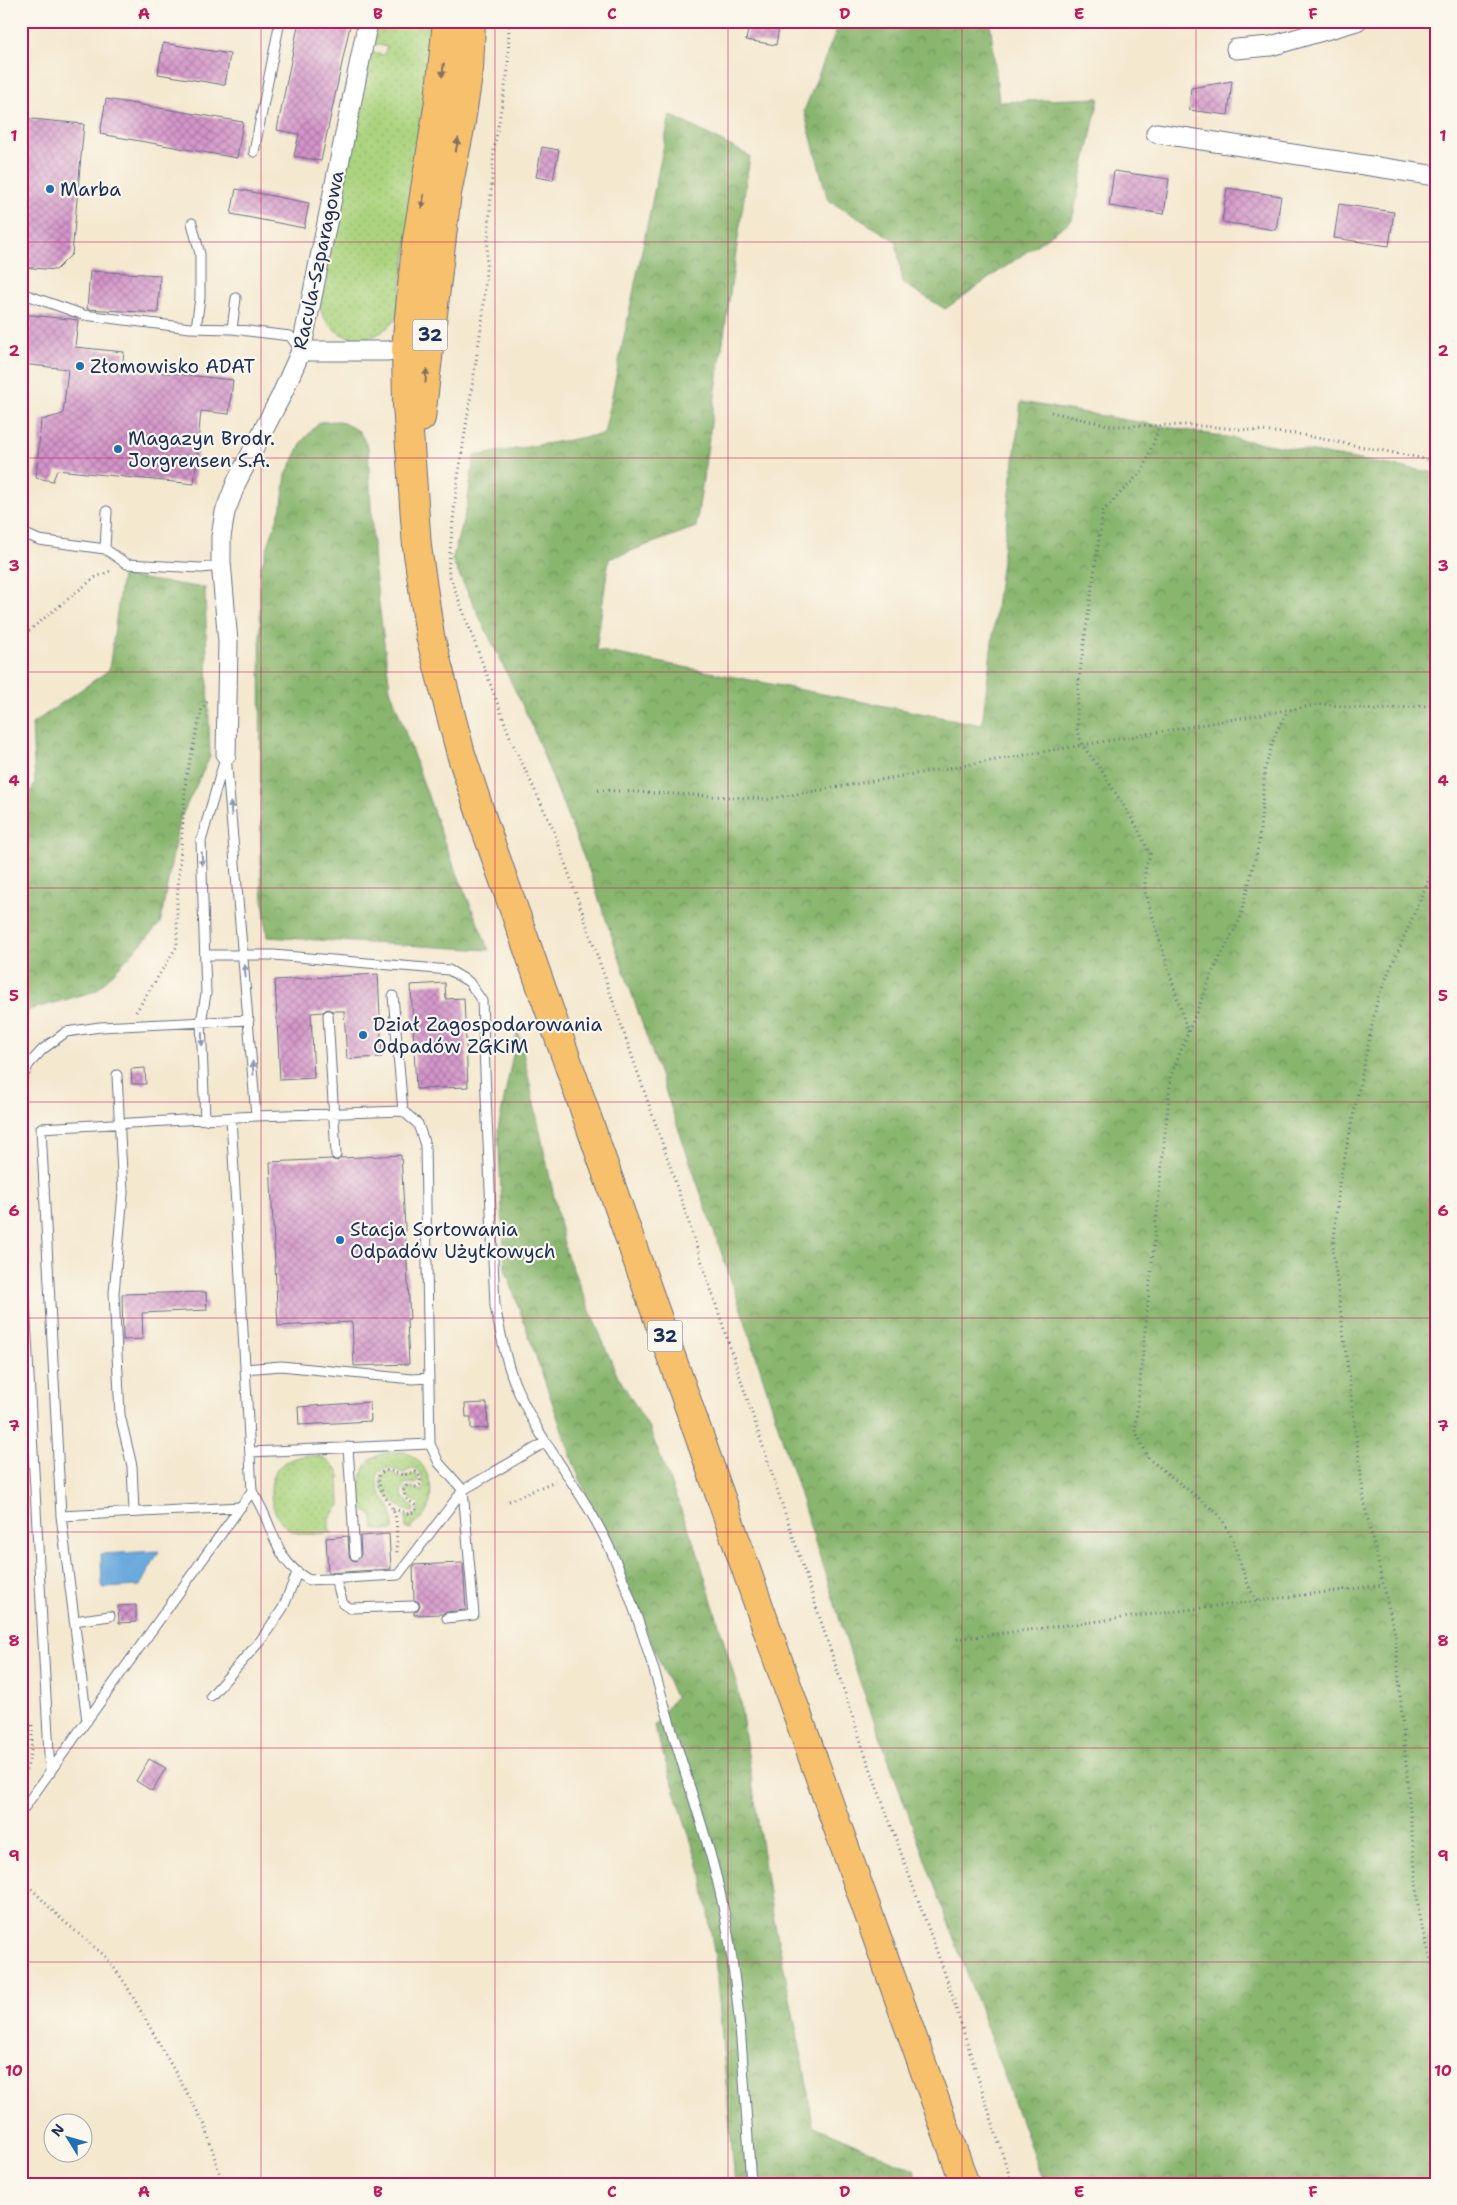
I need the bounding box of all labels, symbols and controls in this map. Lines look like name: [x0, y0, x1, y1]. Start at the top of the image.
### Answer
text: A: [138, 3, 150, 24]
text: B: [373, 3, 383, 24]
text: C: [607, 3, 617, 24]
text: D: [839, 3, 851, 24]
text: E: [1074, 3, 1084, 24]
text: F: [1308, 3, 1318, 24]
one-way arrow: [439, 62, 447, 78]
text: 1: [10, 125, 18, 146]
text: 1: [1439, 125, 1447, 146]
one-way arrow: [453, 137, 461, 153]
street label: Racula-Szparagowa: [287, 168, 350, 352]
place label: Marba: [60, 177, 121, 202]
marker: Marba: [44, 183, 56, 195]
one-way arrow: [419, 193, 427, 209]
road number: 32: [412, 320, 448, 350]
text: 2: [8, 340, 20, 361]
text: 2: [1437, 340, 1449, 361]
place label: Złomowisko ADAT: [90, 354, 256, 379]
marker: Złomowisko ADAT: [74, 360, 86, 372]
one-way arrow: [422, 368, 430, 384]
place label: Magazyn Brodr. Jorgrensen S.A.: [128, 426, 275, 473]
marker: Magazyn Brodr. Jorgrensen S.A.: [112, 443, 124, 455]
text: 3: [8, 555, 20, 576]
text: 3: [1437, 555, 1449, 576]
text: 4: [8, 770, 20, 791]
text: 4: [1437, 770, 1449, 791]
one-way arrow: [227, 801, 235, 817]
one-way arrow: [198, 852, 206, 868]
one-way arrow: [240, 963, 248, 979]
text: 5: [9, 985, 19, 1006]
text: 5: [1438, 985, 1448, 1006]
place label: Dział Zagospodarowania Odpadów ZGKiM: [373, 1012, 602, 1059]
marker: Dział Zagospodarowania Odpadów ZGKiM: [357, 1029, 369, 1041]
one-way arrow: [198, 1031, 206, 1047]
one-way arrow: [248, 1060, 256, 1076]
text: 6: [8, 1200, 20, 1221]
text: 6: [1437, 1200, 1449, 1221]
place label: Stacja Sortowania Odpadów Użytkowych: [350, 1217, 556, 1264]
marker: Stacja Sortowania Odpadów Użytkowych: [334, 1234, 346, 1246]
road number: 32: [648, 1320, 682, 1352]
text: 7: [8, 1415, 20, 1436]
text: 7: [1437, 1415, 1449, 1436]
text: 8: [8, 1630, 20, 1651]
text: 8: [1437, 1630, 1449, 1651]
text: 9: [8, 1845, 20, 1866]
text: 9: [1437, 1845, 1449, 1866]
text: 10: [5, 2060, 23, 2081]
text: 10: [1434, 2060, 1452, 2081]
north arrow: [42, 2112, 92, 2162]
text: N: [47, 2120, 68, 2140]
text: A: [138, 2181, 150, 2202]
text: B: [373, 2181, 383, 2202]
text: C: [607, 2181, 617, 2202]
text: D: [839, 2181, 851, 2202]
text: E: [1074, 2181, 1084, 2202]
text: F: [1308, 2181, 1318, 2202]

